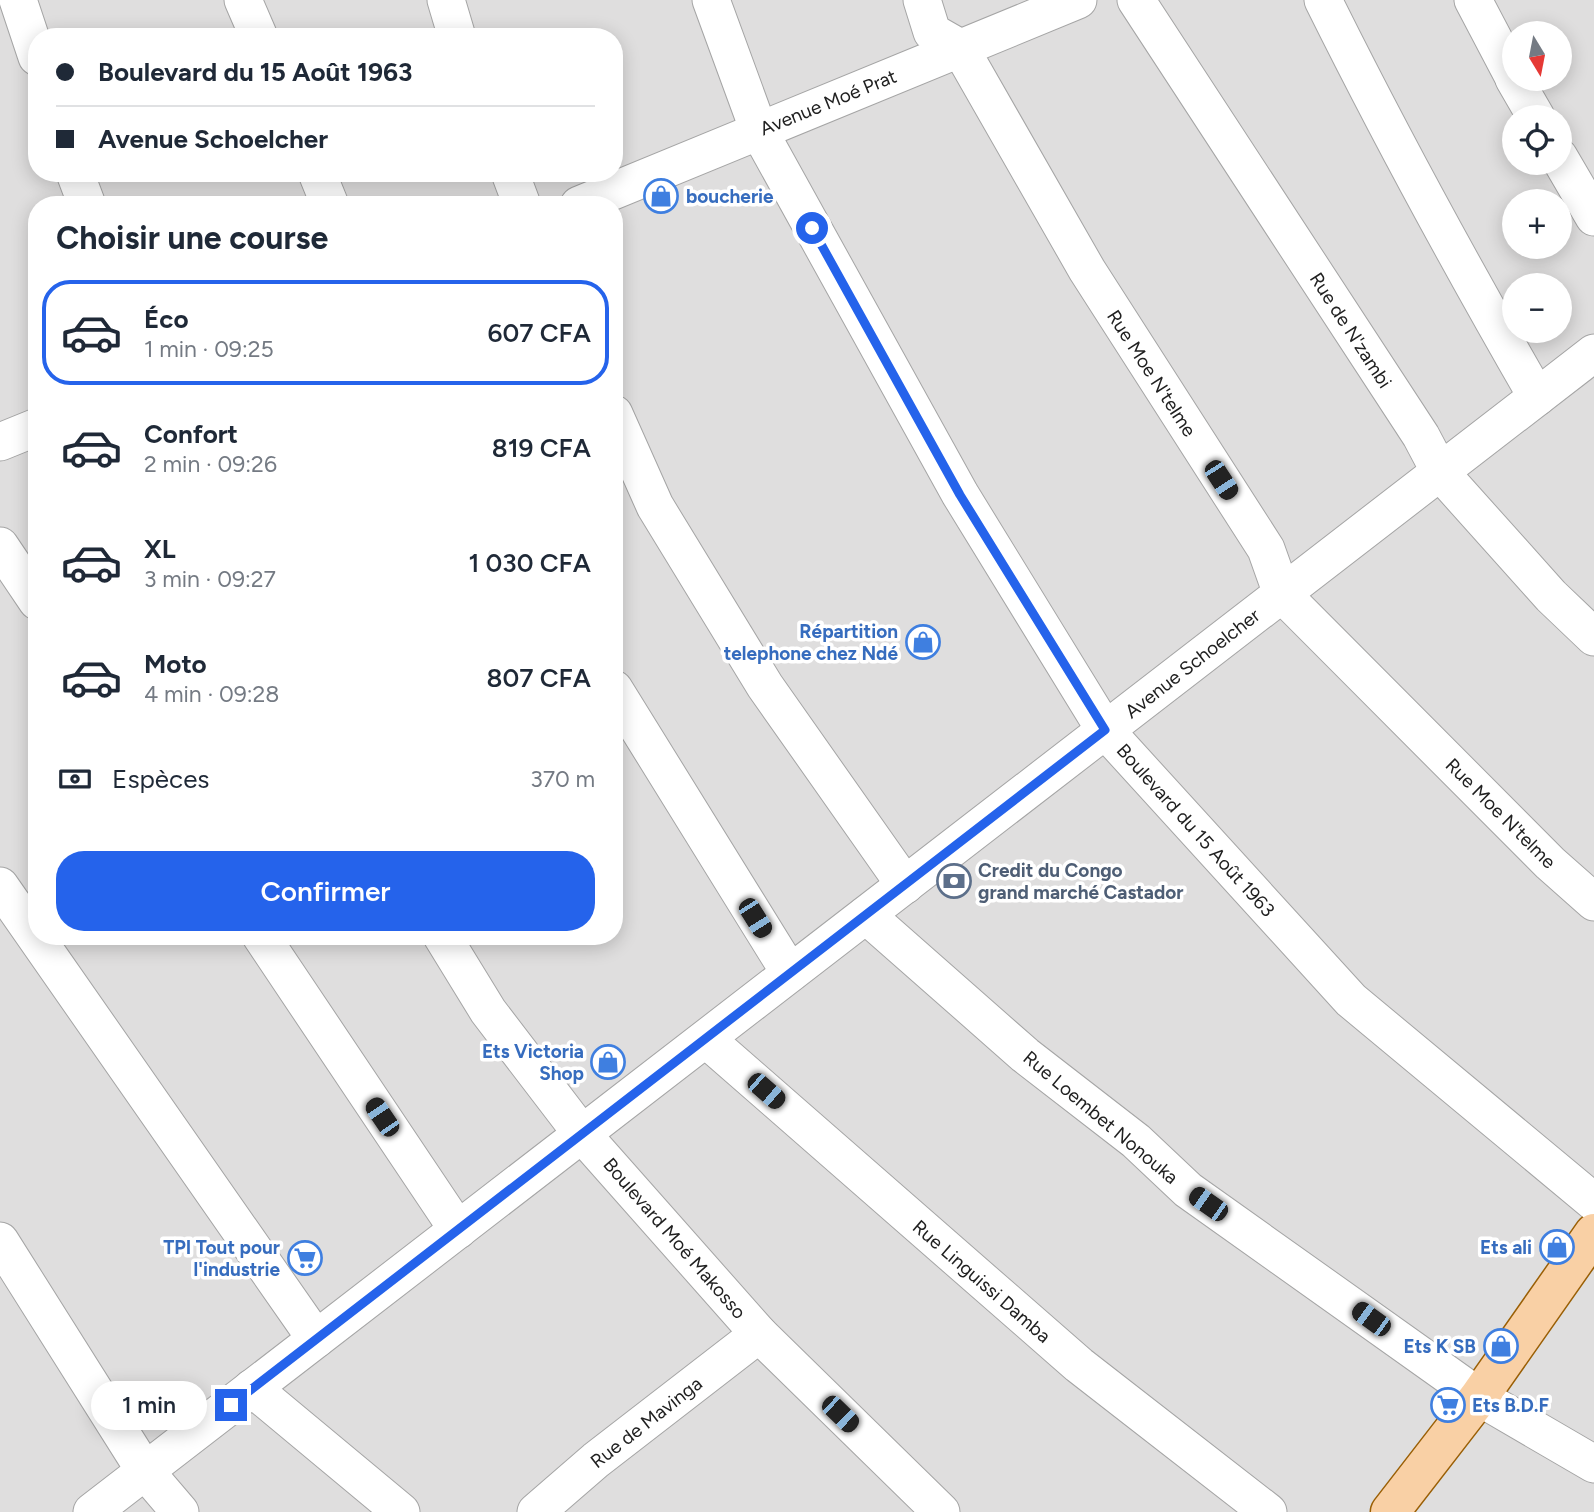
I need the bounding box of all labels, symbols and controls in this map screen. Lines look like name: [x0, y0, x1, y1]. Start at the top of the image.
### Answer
north arrow: [1502, 21, 1572, 91]
map controls: [1502, 21, 1572, 343]
text: Boulevard du 15 Août 1963: [98, 56, 413, 88]
street label: Avenue Moé Prat: [756, 65, 900, 140]
button: locate: [1502, 105, 1572, 175]
text: Avenue Schoelcher: [98, 123, 328, 155]
shop icon: boucherie: [642, 177, 680, 215]
place label: boucherie: [686, 185, 774, 208]
button: +: [1502, 189, 1572, 259]
route start: [796, 212, 828, 244]
text: Choisir une course: [56, 219, 328, 257]
street label: Rue de N'zambi: [1305, 268, 1396, 392]
button: −: [1502, 273, 1572, 343]
icon: car: [60, 301, 123, 364]
text: Éco: [144, 303, 189, 335]
street label: Rue Moe N'telme: [1102, 306, 1201, 441]
text: 607 CFA: [488, 317, 591, 349]
text: 1 min · 09:25: [144, 335, 274, 363]
icon: car: [60, 416, 123, 479]
text: Confort: [144, 418, 238, 450]
text: 819 CFA: [492, 432, 591, 464]
text: 2 min · 09:26: [144, 450, 277, 478]
car: [1201, 457, 1242, 503]
icon: car: [60, 531, 123, 594]
text: XL: [144, 533, 176, 565]
text: 1 030 CFA: [468, 547, 591, 579]
text: 3 min · 09:27: [144, 565, 276, 593]
street label: Avenue Schoelcher: [1120, 603, 1265, 723]
place label: Répartition telephone chez Ndé: [724, 620, 898, 665]
shop icon: Répartition telephone chez Ndé: [904, 623, 942, 661]
icon: car: [60, 646, 123, 709]
text: Moto: [144, 648, 207, 680]
text: 807 CFA: [487, 662, 591, 694]
text: 4 min · 09:28: [144, 680, 279, 708]
street label: Boulevard du 15 Août 1963: [1112, 739, 1279, 922]
street label: Rue Moe N'telme: [1441, 753, 1561, 873]
icon: cash: [56, 760, 94, 798]
text: Espèces: [112, 763, 209, 795]
text: 370 m: [530, 765, 595, 793]
button: Confirmer: [56, 851, 595, 931]
place label: Credit du Congo grand marché Castador: [978, 859, 1183, 904]
bank icon: Credit du Congo grand marché Castador: [935, 862, 973, 900]
car: [735, 895, 776, 941]
place label: Ets Victoria Shop: [482, 1040, 584, 1085]
shop icon: Ets Victoria Shop: [589, 1043, 627, 1081]
street label: Rue Loembet Nonouka: [1019, 1046, 1183, 1189]
car: [744, 1069, 789, 1113]
car: [362, 1094, 403, 1140]
street label: Boulevard Moé Makosso: [598, 1153, 751, 1324]
car: [1185, 1183, 1232, 1225]
street label: Rue Linguissi Damba: [908, 1215, 1055, 1348]
shop icon: Ets ali: [1538, 1228, 1576, 1266]
place label: TPI Tout pour l'industrie: [163, 1236, 280, 1281]
place label: Ets ali: [1480, 1236, 1532, 1259]
supermarket icon: TPI Tout pour l'industrie: [286, 1239, 324, 1277]
car: [1348, 1298, 1395, 1340]
shop icon: Ets K SB: [1482, 1327, 1520, 1365]
place label: Ets K SB: [1403, 1335, 1476, 1358]
street label: Rue de Mavinga: [586, 1372, 707, 1473]
callout: 1 min: [91, 1380, 206, 1430]
supermarket icon: Ets B.D.F: [1429, 1386, 1467, 1424]
route end: [215, 1389, 247, 1421]
text: 1 min: [122, 1391, 176, 1419]
car: [818, 1392, 863, 1436]
place label: Ets B.D.F: [1472, 1394, 1549, 1417]

